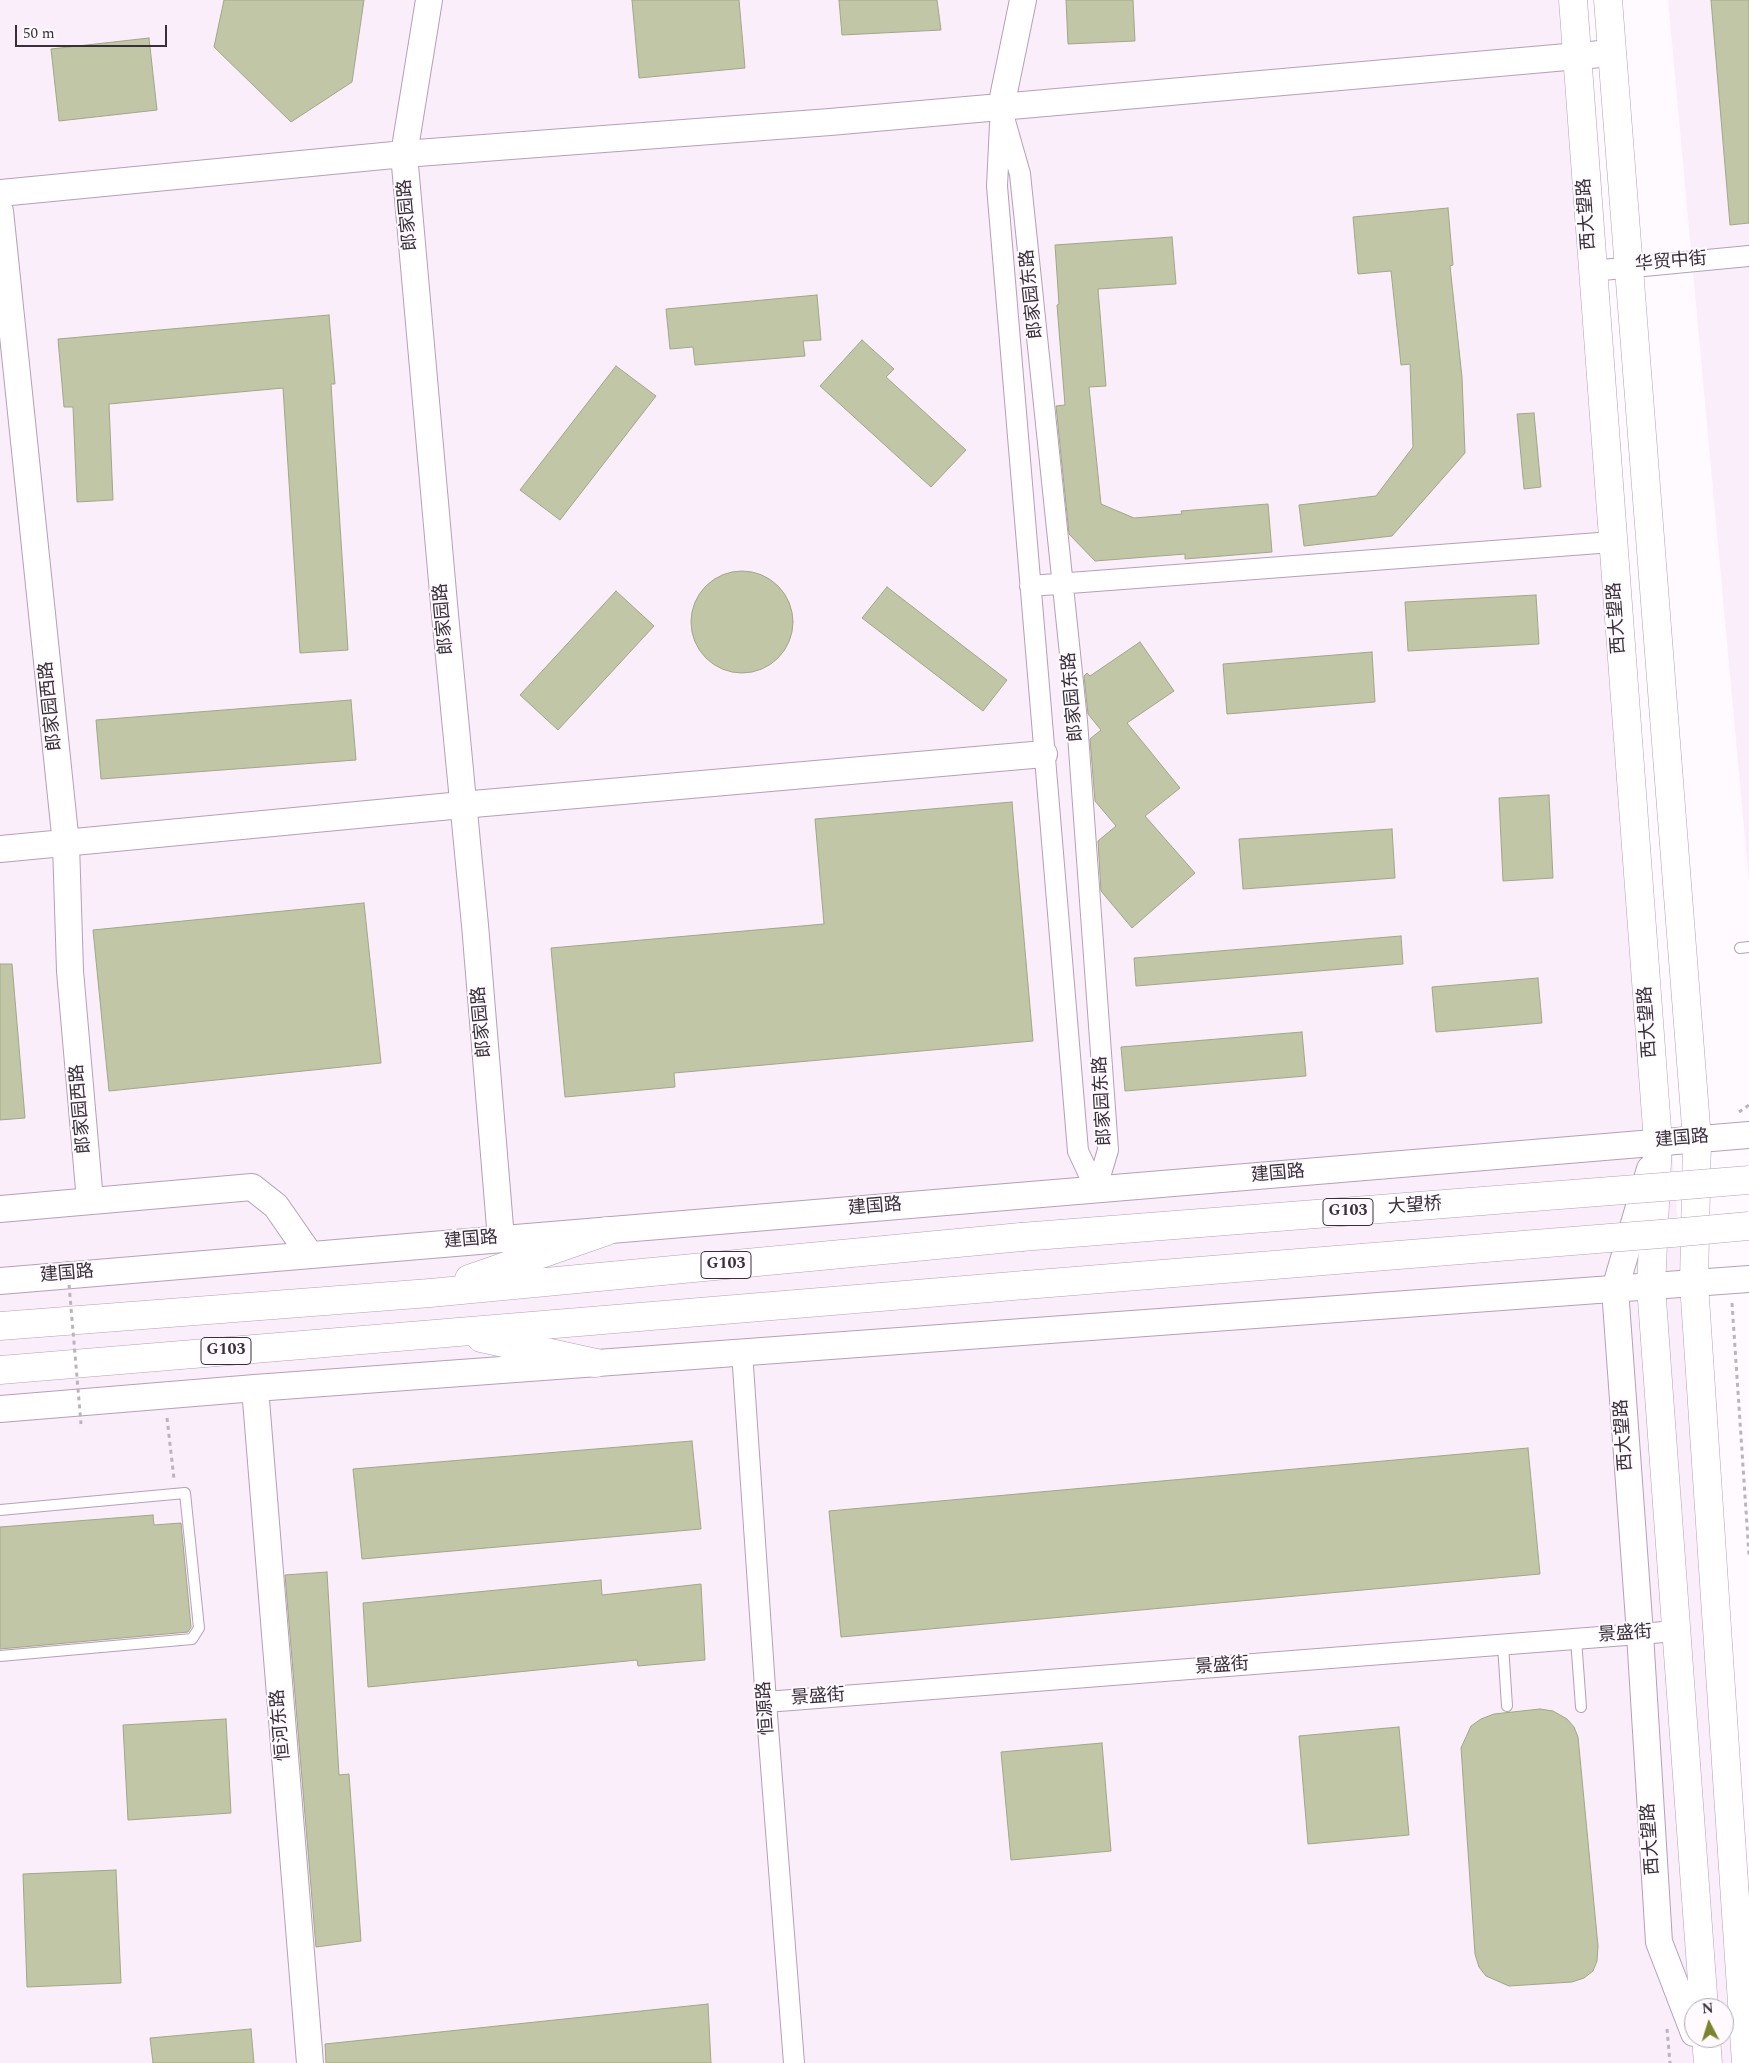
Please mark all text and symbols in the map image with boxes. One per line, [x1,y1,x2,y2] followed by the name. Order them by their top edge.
[18,15,170,47] scale bar
[23,22,55,45] text: 50 m
[1575,177,1601,251] street label: 西大望路
[395,178,423,252] street label: 郎家园路
[1018,248,1048,340] street label: 郎家园东路
[1634,249,1708,277] street label: 华贸中街
[1605,581,1631,655] street label: 西大望路
[431,582,459,656] street label: 郎家园路
[1059,651,1089,743] street label: 郎家园东路
[37,660,67,752] street label: 郎家园西路
[469,985,497,1059] street label: 郎家园路
[1636,985,1662,1059] street label: 西大望路
[1091,1055,1117,1147] street label: 郎家园东路
[67,1063,97,1155] street label: 郎家园西路
[1654,1127,1710,1153] street label: 建国路
[1250,1162,1306,1188] street label: 建国路
[1387,1194,1443,1220] street label: 大望桥
[847,1195,903,1221] street label: 建国路
[1323,1198,1373,1226] road number: G103
[443,1228,499,1254] street label: 建国路
[701,1252,751,1278] road number: G103
[39,1262,95,1288] street label: 建国路
[201,1338,251,1364] road number: G103
[1612,1398,1638,1472] street label: 西大望路
[1597,1622,1653,1648] street label: 景盛街
[1194,1654,1250,1680] street label: 景盛街
[754,1680,780,1736] street label: 恒源路
[790,1685,846,1711] street label: 景盛街
[268,1688,296,1762] street label: 恒河东路
[1639,1802,1665,1876] street label: 西大望路
[1684,1998,1734,2048] north arrow
[1701,1998,1714,2020] text: N

